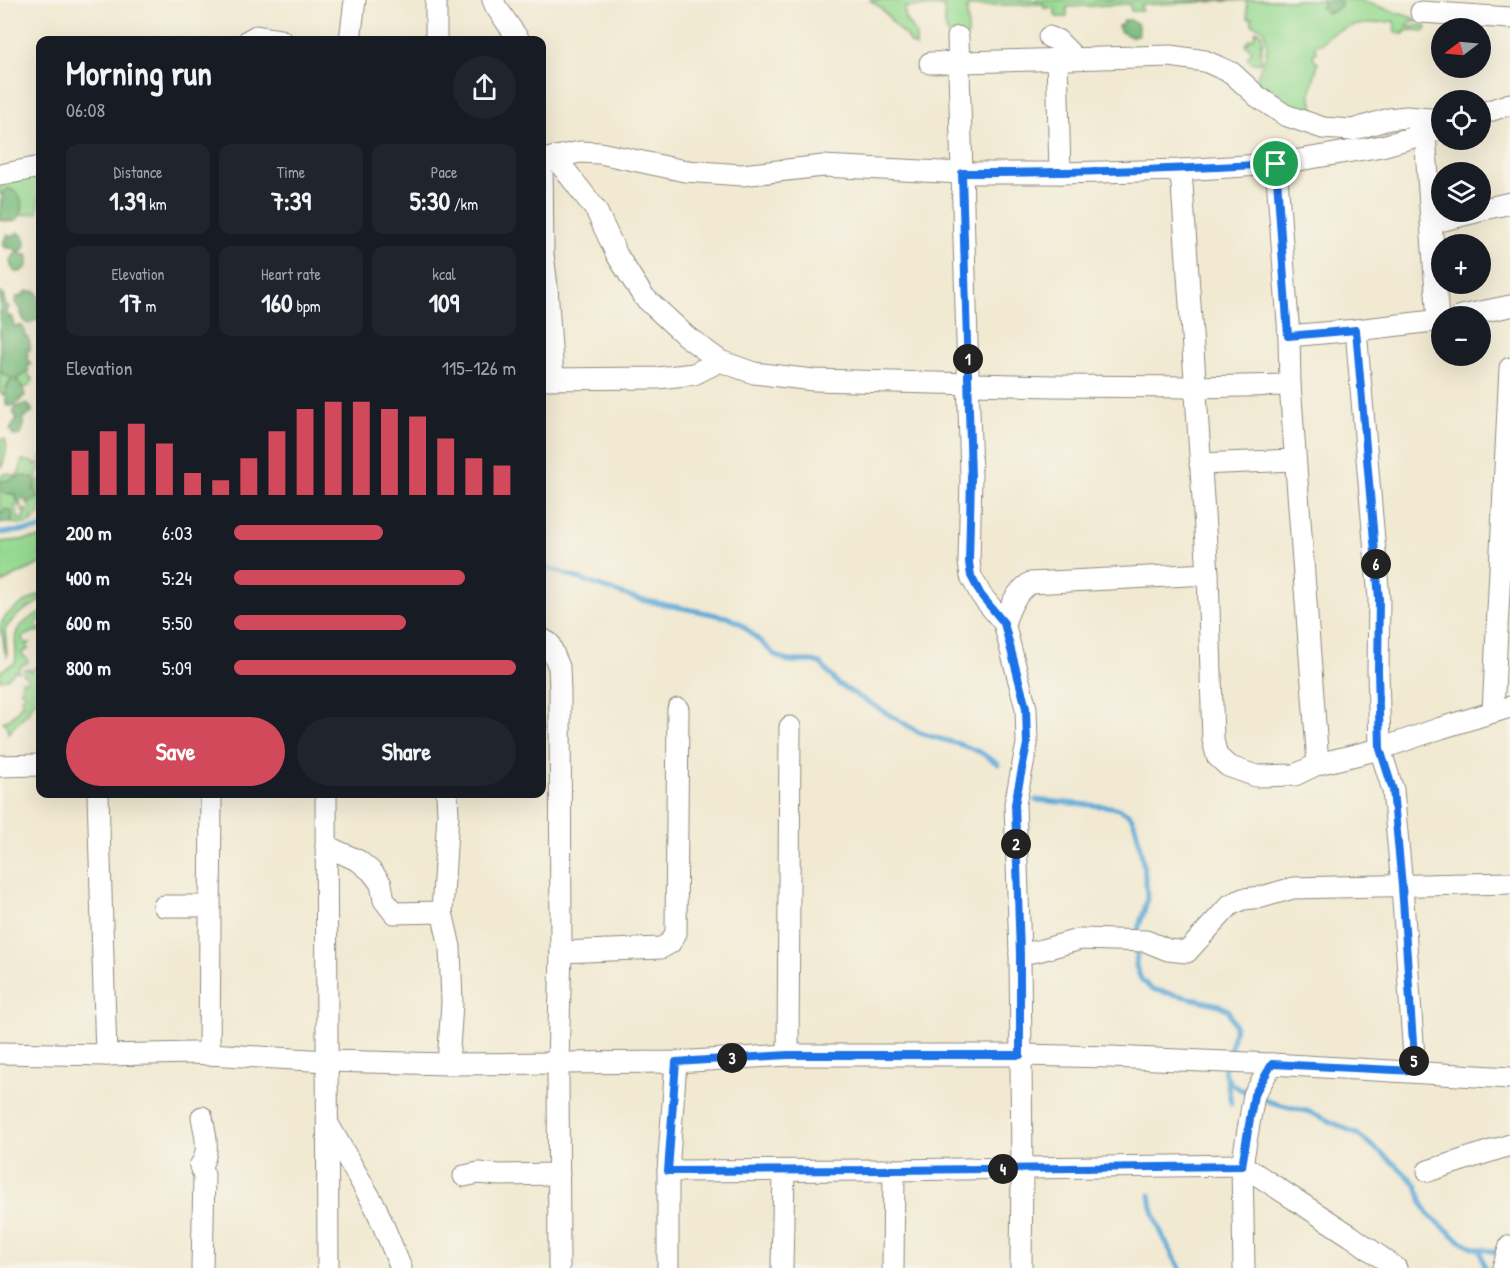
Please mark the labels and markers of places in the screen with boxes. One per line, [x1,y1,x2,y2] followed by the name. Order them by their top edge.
[1250,138,1301,189] pin
[953,344,983,374] pin: 1
[1361,549,1391,579] pin: 6
[1001,829,1031,859] pin: 2
[717,1043,747,1073] pin: 3
[1399,1046,1429,1076] pin: 5
[988,1154,1018,1184] pin: 4

